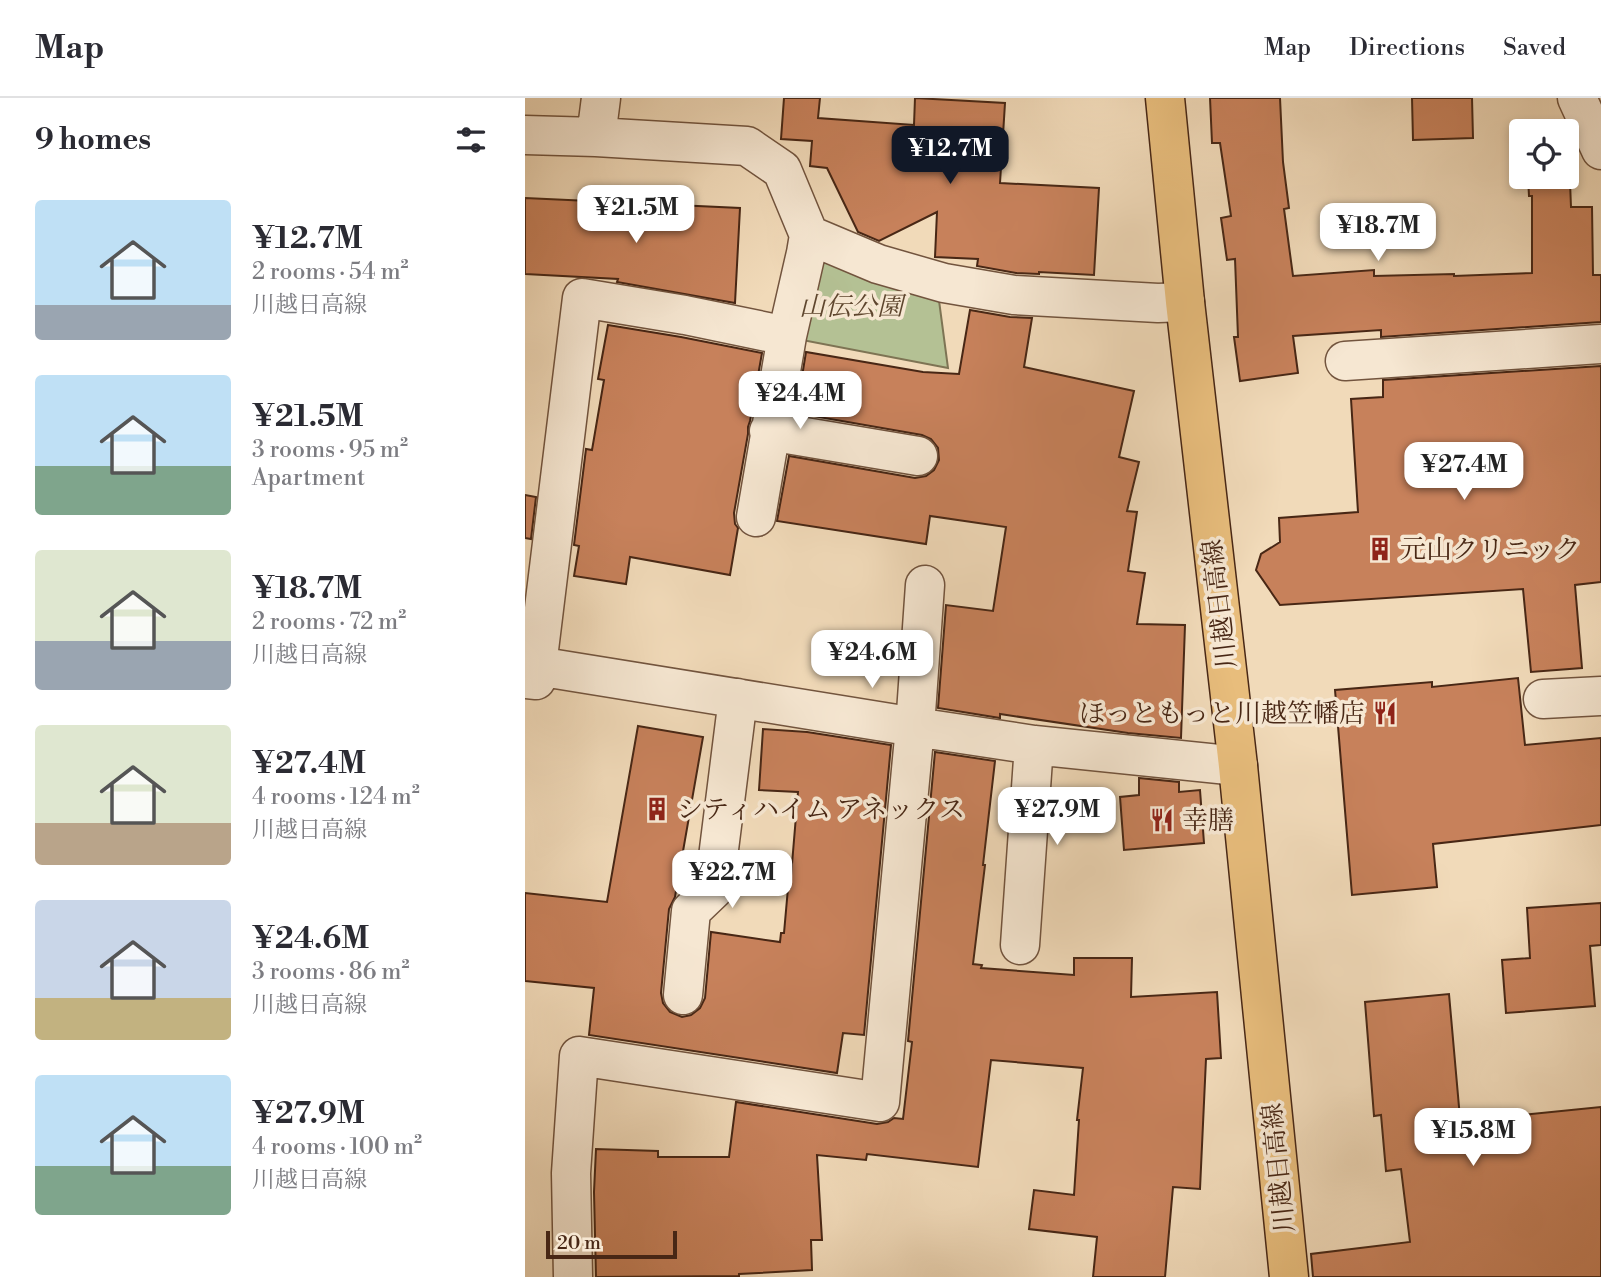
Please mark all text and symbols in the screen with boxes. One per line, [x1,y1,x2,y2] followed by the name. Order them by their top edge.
[35,28,104,69] text: Map
[1264,33,1311,63] text: Map
[1349,33,1465,63] text: Directions
[1503,33,1566,63] text: Saved
[1509,119,1579,189] map controls
[1509,119,1579,189] button: locate
[35,121,151,159] text: 9 homes
[452,121,490,159] icon: filters
[893,126,1007,186] pin: ¥12.7M
[908,135,992,163] text: ¥12.7M
[579,186,693,245] pin: ¥21.5M
[593,194,679,222] text: ¥21.5M
[1321,204,1435,263] pin: ¥18.7M
[1336,212,1420,240] text: ¥18.7M
[252,220,362,258] text: ¥12.7M
[91,228,175,312] icon: home
[252,258,409,286] text: 2 rooms · 54 m²
[252,291,367,319] text: 川越日高線
[799,291,907,323] park label: 山伝公園
[743,372,857,431] pin: ¥24.4M
[755,380,845,408] text: ¥24.4M
[252,398,363,436] text: ¥21.5M
[91,403,175,487] icon: home
[252,436,408,464] text: 3 rooms · 95 m²
[1407,442,1521,502] pin: ¥27.4M
[1420,451,1508,479] text: ¥27.4M
[252,464,365,492] text: Apartment
[1400,534,1580,566] place label: 元山クリニック
[1366,535,1394,563] building icon: 元山クリニック
[1196,537,1244,670] street label: 川越日高線
[252,570,362,608] text: ¥18.7M
[91,578,175,662] icon: home
[252,608,406,636] text: 2 rooms · 72 m²
[815,630,929,690] pin: ¥24.6M
[827,639,917,667] text: ¥24.6M
[252,641,367,669] text: 川越日高線
[1079,698,1365,730] place label: ほっともっと川越笠幡店
[1371,699,1399,727] restaurant icon: ほっともっと川越笠幡店
[252,745,366,783] text: ¥27.4M
[91,753,175,837] icon: home
[252,783,420,811] text: 4 rooms · 124 m²
[1000,788,1114,847] pin: ¥27.9M
[677,794,965,826] place label: シティハイム アネックス
[643,795,671,823] building icon: シティハイム アネックス
[1014,796,1100,824] text: ¥27.9M
[1182,805,1234,837] place label: 幸膳
[1148,806,1176,834] restaurant icon: 幸膳
[252,816,367,844] text: 川越日高線
[675,850,789,910] pin: ¥22.7M
[688,859,776,887] text: ¥22.7M
[252,920,369,958] text: ¥24.6M
[91,928,175,1012] icon: home
[252,958,409,986] text: 3 rooms · 86 m²
[252,991,367,1019] text: 川越日高線
[252,1095,365,1133] text: ¥27.9M
[1256,1102,1302,1234] street label: 川越日高線
[91,1103,175,1187] icon: home
[1416,1108,1530,1168] pin: ¥15.8M
[1430,1117,1516,1145] text: ¥15.8M
[252,1133,422,1161] text: 4 rooms · 100 m²
[252,1166,367,1194] text: 川越日高線
[546,1228,677,1260] scale bar
[557,1231,601,1255] text: 20 m

